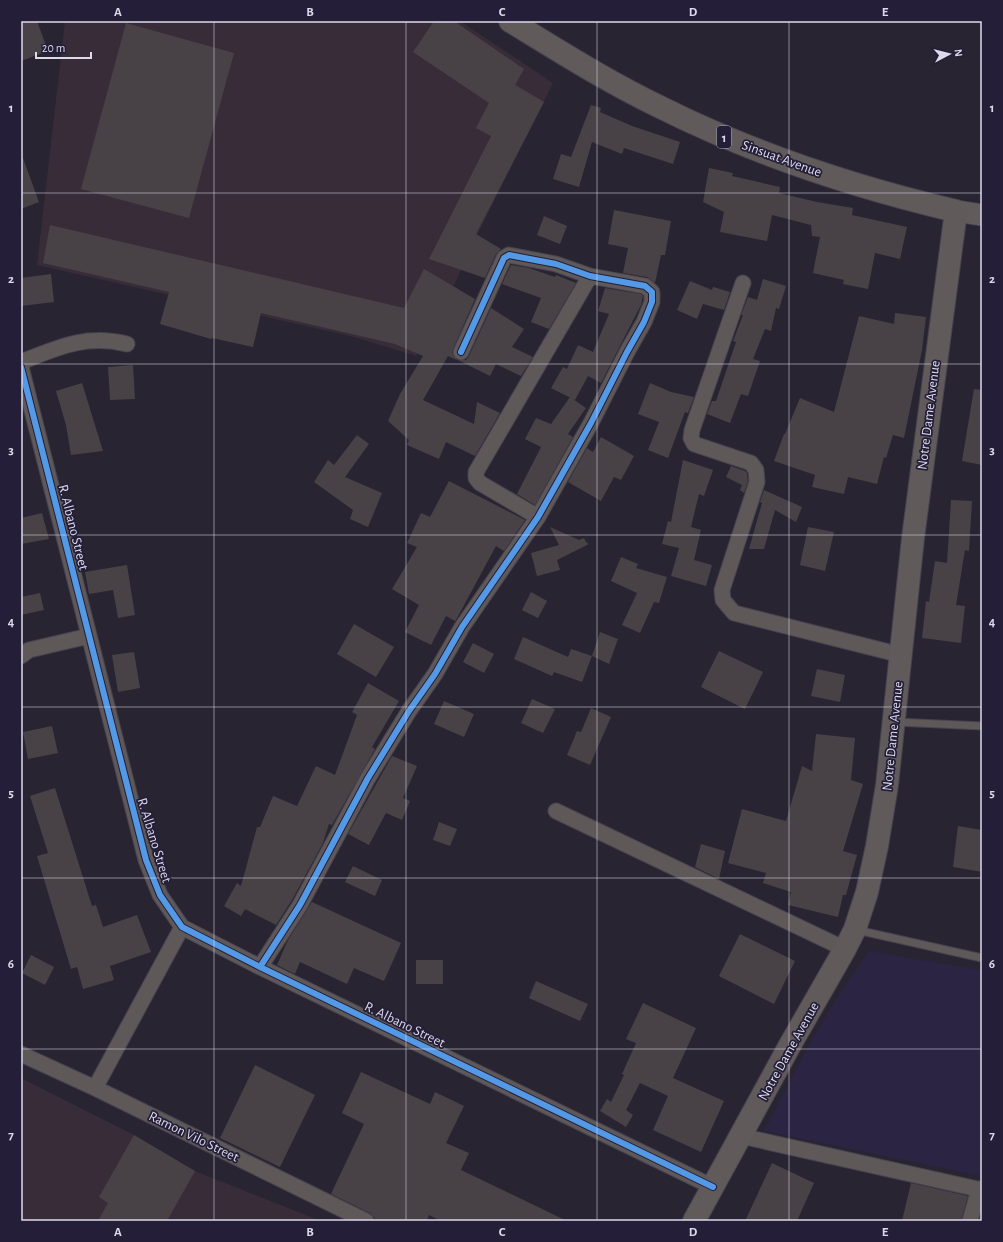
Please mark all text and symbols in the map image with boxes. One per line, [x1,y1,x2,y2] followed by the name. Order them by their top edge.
[114,6,122,19] text: A
[306,6,314,19] text: B
[499,6,506,19] text: C
[689,6,698,19] text: D
[882,6,889,19] text: E
[36,34,91,60] scale bar
[929,34,969,74] north arrow
[42,42,65,54] text: 20 m
[953,48,964,57] text: N
[9,102,13,115] text: 1
[990,102,994,115] text: 1
[717,126,731,148] road number: 1
[740,138,823,180] street label: Sinsuat Avenue
[8,273,14,286] text: 2
[989,273,995,286] text: 2
[915,360,943,471] street label: Notre Dame Avenue
[8,444,14,457] text: 3
[989,444,995,457] text: 3
[56,483,91,572] street label: R. Albano Street
[8,616,15,629] text: 4
[989,616,996,629] text: 4
[880,681,906,792] street label: Notre Dame Avenue
[8,787,14,800] text: 5
[989,787,995,800] text: 5
[135,796,174,885] street label: R. Albano Street
[8,958,14,971] text: 6
[989,958,995,971] text: 6
[362,999,448,1051] street label: R. Albano Street
[756,1000,822,1103] street label: Notre Dame Avenue
[146,1109,241,1165] street label: Ramon Vilo Street
[8,1129,14,1142] text: 7
[989,1129,995,1142] text: 7
[114,1226,122,1239] text: A
[306,1226,314,1239] text: B
[499,1226,506,1239] text: C
[689,1226,698,1239] text: D
[882,1226,889,1239] text: E

